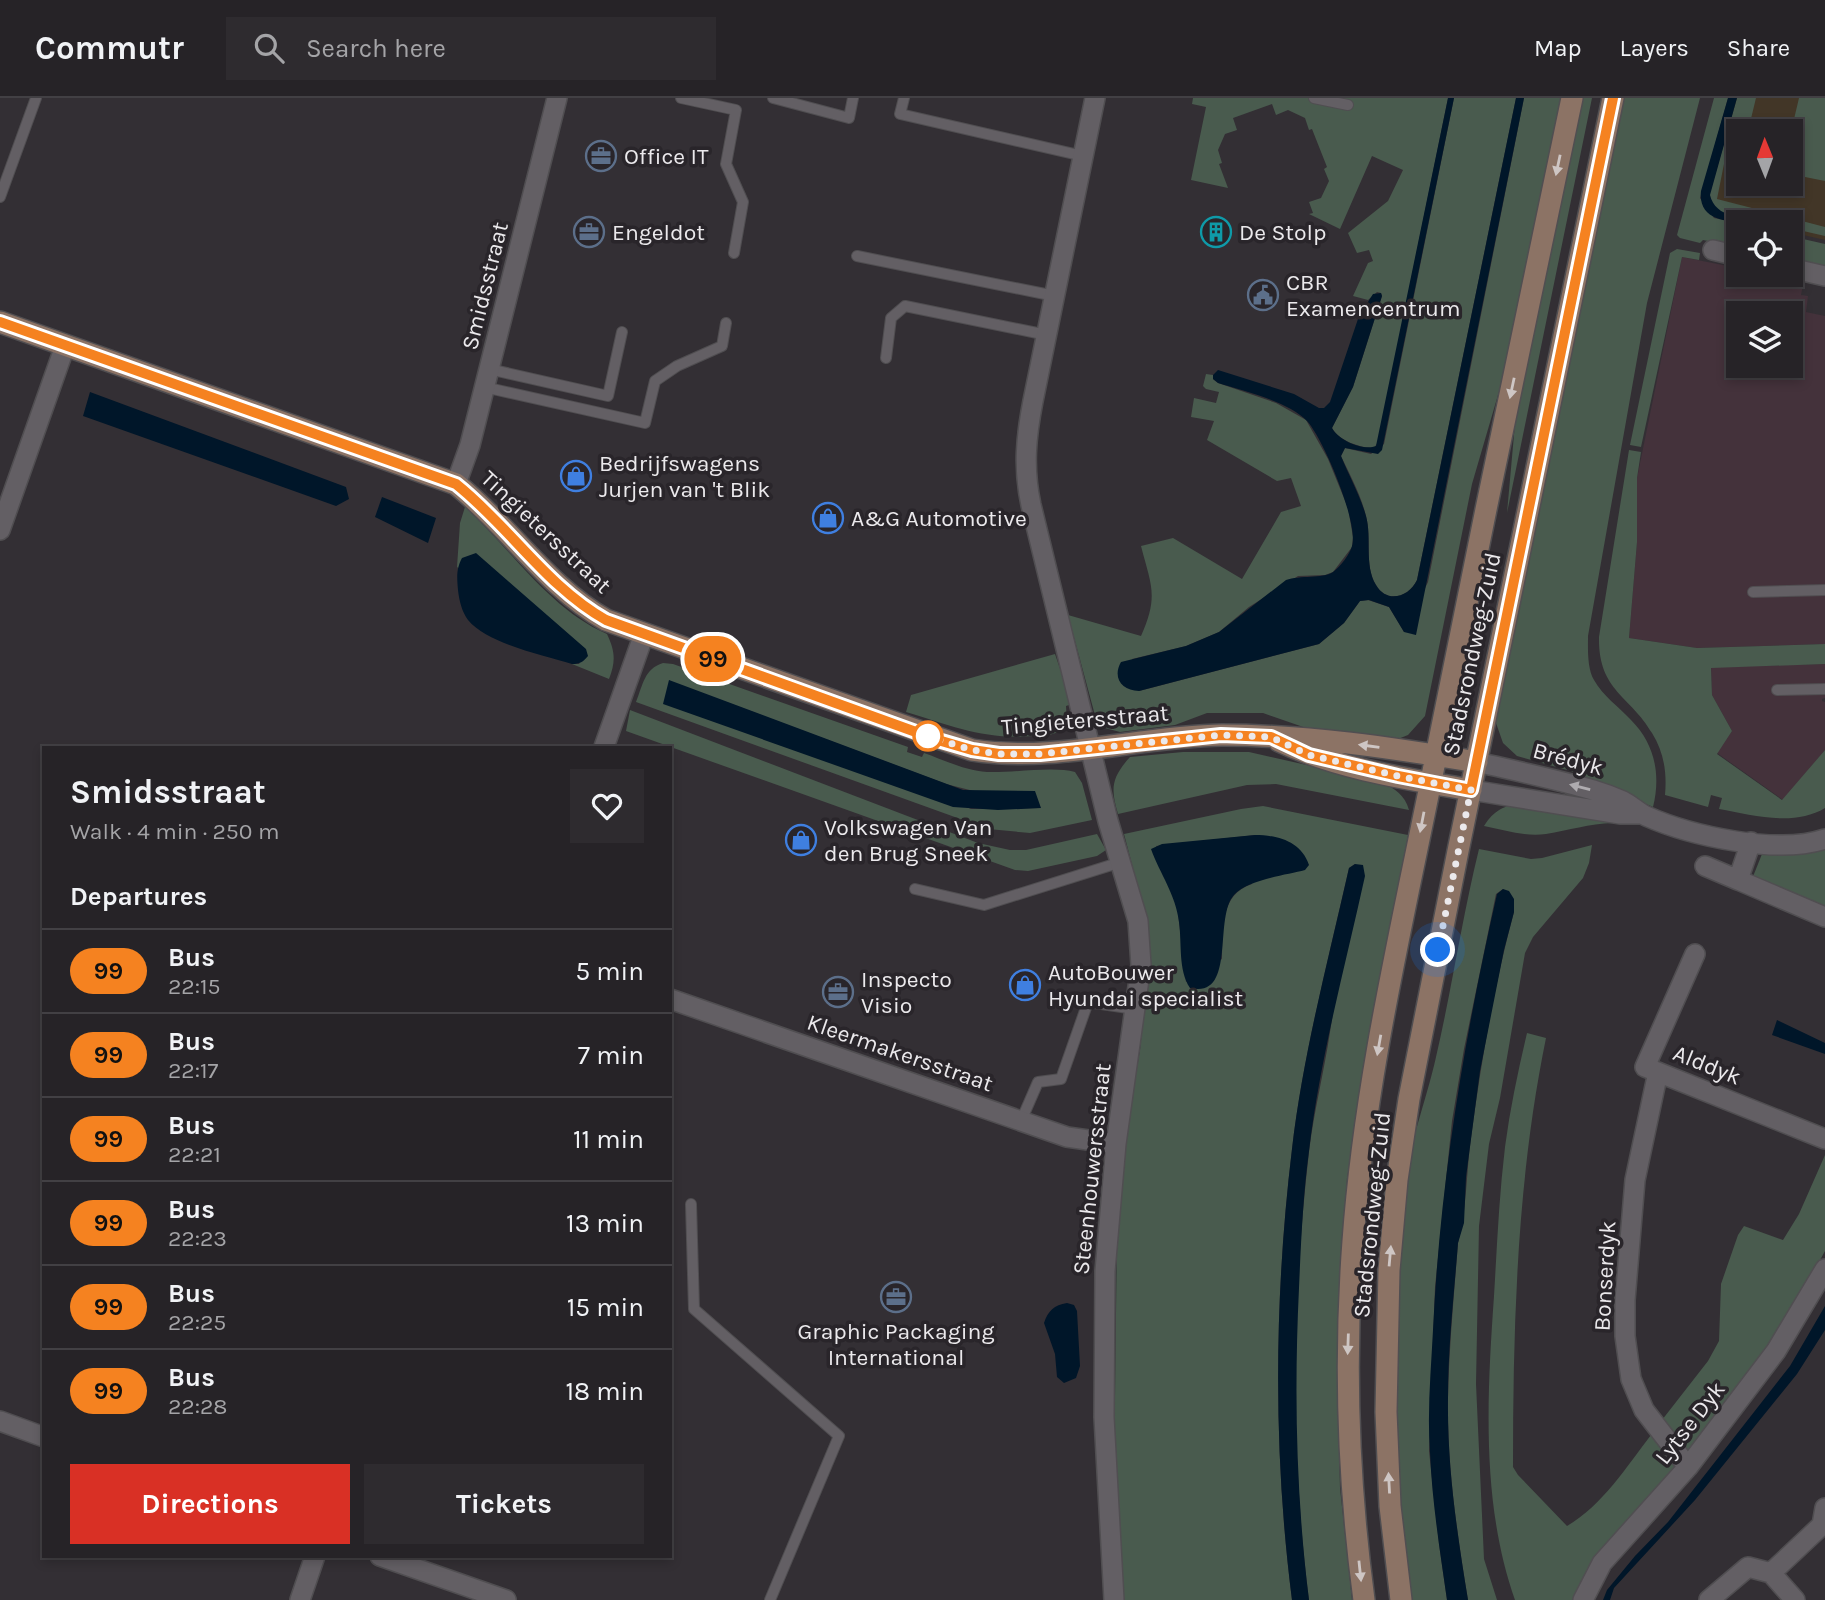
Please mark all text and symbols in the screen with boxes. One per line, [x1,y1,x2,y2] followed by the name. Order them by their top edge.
[226,17,716,80] search box
[35,29,184,67] text: Commutr
[250,29,288,67] icon: search
[306,33,446,64] text: Search here
[1534,34,1582,62] text: Map
[1620,34,1689,62] text: Layers
[1727,34,1790,62] text: Share
[1726,119,1802,196] north arrow
[1726,119,1803,378] map controls
[584,139,618,173] office icon: Office IT
[624,143,709,170] place label: Office IT
[1553,154,1564,176] one-way arrow
[1726,210,1803,287] button: locate
[572,215,606,249] office icon: Engeldot
[1199,215,1233,249] building icon: De Stolp
[456,219,514,353] street label: Smidsstraat
[612,219,705,246] place label: Engeldot
[1239,219,1326,246] place label: De Stolp
[1286,269,1461,322] place label: CBR Examencentrum
[1246,278,1280,312] public building icon: CBR Examencentrum
[1726,301,1803,378] button: layers
[1507,377,1518,399] one-way arrow
[599,450,770,503] place label: Bedrijfswagens Jurjen van 't Blik
[559,459,593,493] shop icon: Bedrijfswagens Jurjen van 't Blik
[475,465,617,599] street label: Tingietersstraat
[811,501,845,535] shop icon: A&G Automotive
[851,505,1027,532] place label: A&G Automotive
[1437,550,1507,758] street label: Stadsrondweg-Zuid
[682,636,744,682] line badge: 99
[698,645,728,673] text: 99
[1000,699,1170,741] street label: Tingietersstraat
[913,721,943,751] unlabelled marker
[1530,737,1606,781] street label: Brédyk
[1358,740,1380,751] one-way arrow
[570,769,644,843] button: heart
[70,773,266,811] text: Smidsstraat
[1569,781,1591,792] one-way arrow
[1417,811,1428,833] one-way arrow
[824,814,992,867] place label: Volkswagen Van den Brug Sneek
[70,818,279,845] text: Walk · 4 min · 250 m
[784,823,818,857] shop icon: Volkswagen Van den Brug Sneek
[70,881,207,912] text: Departures
[1420,932,1455,967] your location
[168,942,215,973] text: Bus
[575,956,644,987] text: 5 min
[94,957,123,985] text: 99
[1048,959,1244,1012] place label: AutoBouwer Hyundai specialist
[861,966,952,1019] place label: Inspecto Visio
[1008,968,1042,1002] shop icon: AutoBouwer Hyundai specialist
[168,973,221,1000] text: 22:15
[821,975,855,1009] office icon: Inspecto Visio
[804,1009,997,1098] street label: Kleermakersstraat
[168,1026,215,1057] text: Bus
[1373,1034,1384,1056] one-way arrow
[1669,1039,1745,1091] street label: Alddyk
[578,1040,644,1071] text: 7 min
[94,1041,123,1069] text: 99
[168,1057,218,1084] text: 22:17
[1067,1062,1117,1276] street label: Steenhouwersstraat
[168,1110,215,1141] text: Bus
[1348,1111,1396,1319] street label: Stadsrondweg-Zuid
[573,1124,644,1155] text: 11 min
[94,1125,123,1153] text: 99
[168,1141,221,1168] text: 22:21
[168,1194,215,1225] text: Bus
[566,1208,644,1239] text: 13 min
[94,1209,123,1237] text: 99
[1589,1220,1621,1332] street label: Bonserdyk
[168,1225,227,1252] text: 22:23
[1385,1245,1396,1267] one-way arrow
[168,1278,215,1309] text: Bus
[879,1280,913,1314] office icon: Graphic Packaging International
[567,1292,644,1323] text: 15 min
[94,1293,123,1321] text: 99
[168,1309,226,1336] text: 22:25
[798,1318,994,1371] place label: Graphic Packaging International
[1343,1334,1354,1356] one-way arrow
[168,1362,215,1393] text: Bus
[565,1376,644,1407] text: 18 min
[1649,1376,1731,1470] street label: Lytse Dyk
[94,1377,123,1405] text: 99
[168,1393,227,1420] text: 22:28
[70,1464,350,1544] button: Directions
[364,1464,644,1544] button: Tickets
[1383,1472,1394,1494] one-way arrow
[1355,1561,1366,1583] one-way arrow

